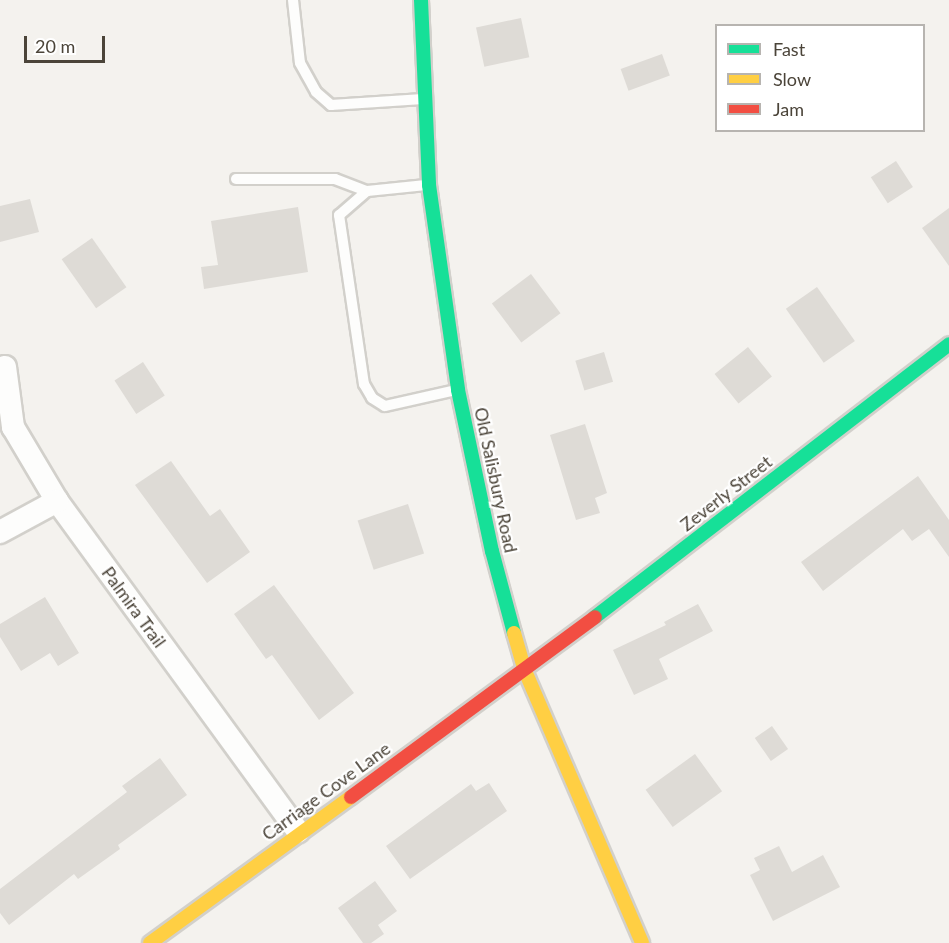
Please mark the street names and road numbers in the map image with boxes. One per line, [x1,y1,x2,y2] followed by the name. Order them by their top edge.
[470,405,522,555] street label: Old Salisbury Road
[676,451,776,535] street label: Zeverly Street
[97,562,171,652] street label: Palmira Trail
[258,737,394,845] street label: Carriage Cove Lane

